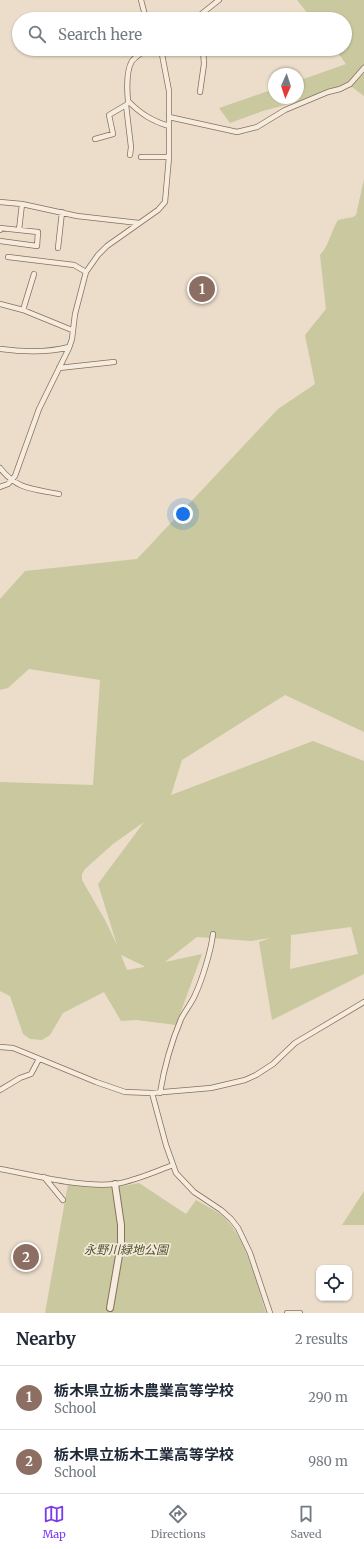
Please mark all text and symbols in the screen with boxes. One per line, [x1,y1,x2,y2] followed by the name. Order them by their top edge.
[12,12,352,56] search box
[26,23,48,45] icon: search
[58,25,142,44] text: Search here
[268,68,304,104] north arrow
[189,274,215,304] pin: 1
[173,504,193,524] your location
[13,1242,39,1272] pin: 2
[84,1242,170,1257] park label: 永野川緑地公園
[316,1265,352,1301] map controls
[316,1265,352,1301] button: locate
[16,1328,76,1350] text: Nearby
[295,1331,348,1348] text: 2 results
[54,1381,234,1400] text: 栃木県立栃木農業高等学校
[26,1389,32,1406] text: 1
[308,1389,348,1406] text: 290 m
[54,1400,96,1417] text: School
[54,1445,234,1464] text: 栃木県立栃木工業高等学校
[25,1453,33,1470] text: 2
[308,1453,348,1470] text: 980 m
[54,1464,96,1481] text: School
[42,1503,66,1541] tab: Map
[151,1503,206,1541] tab: Directions
[290,1503,322,1541] tab: Saved

